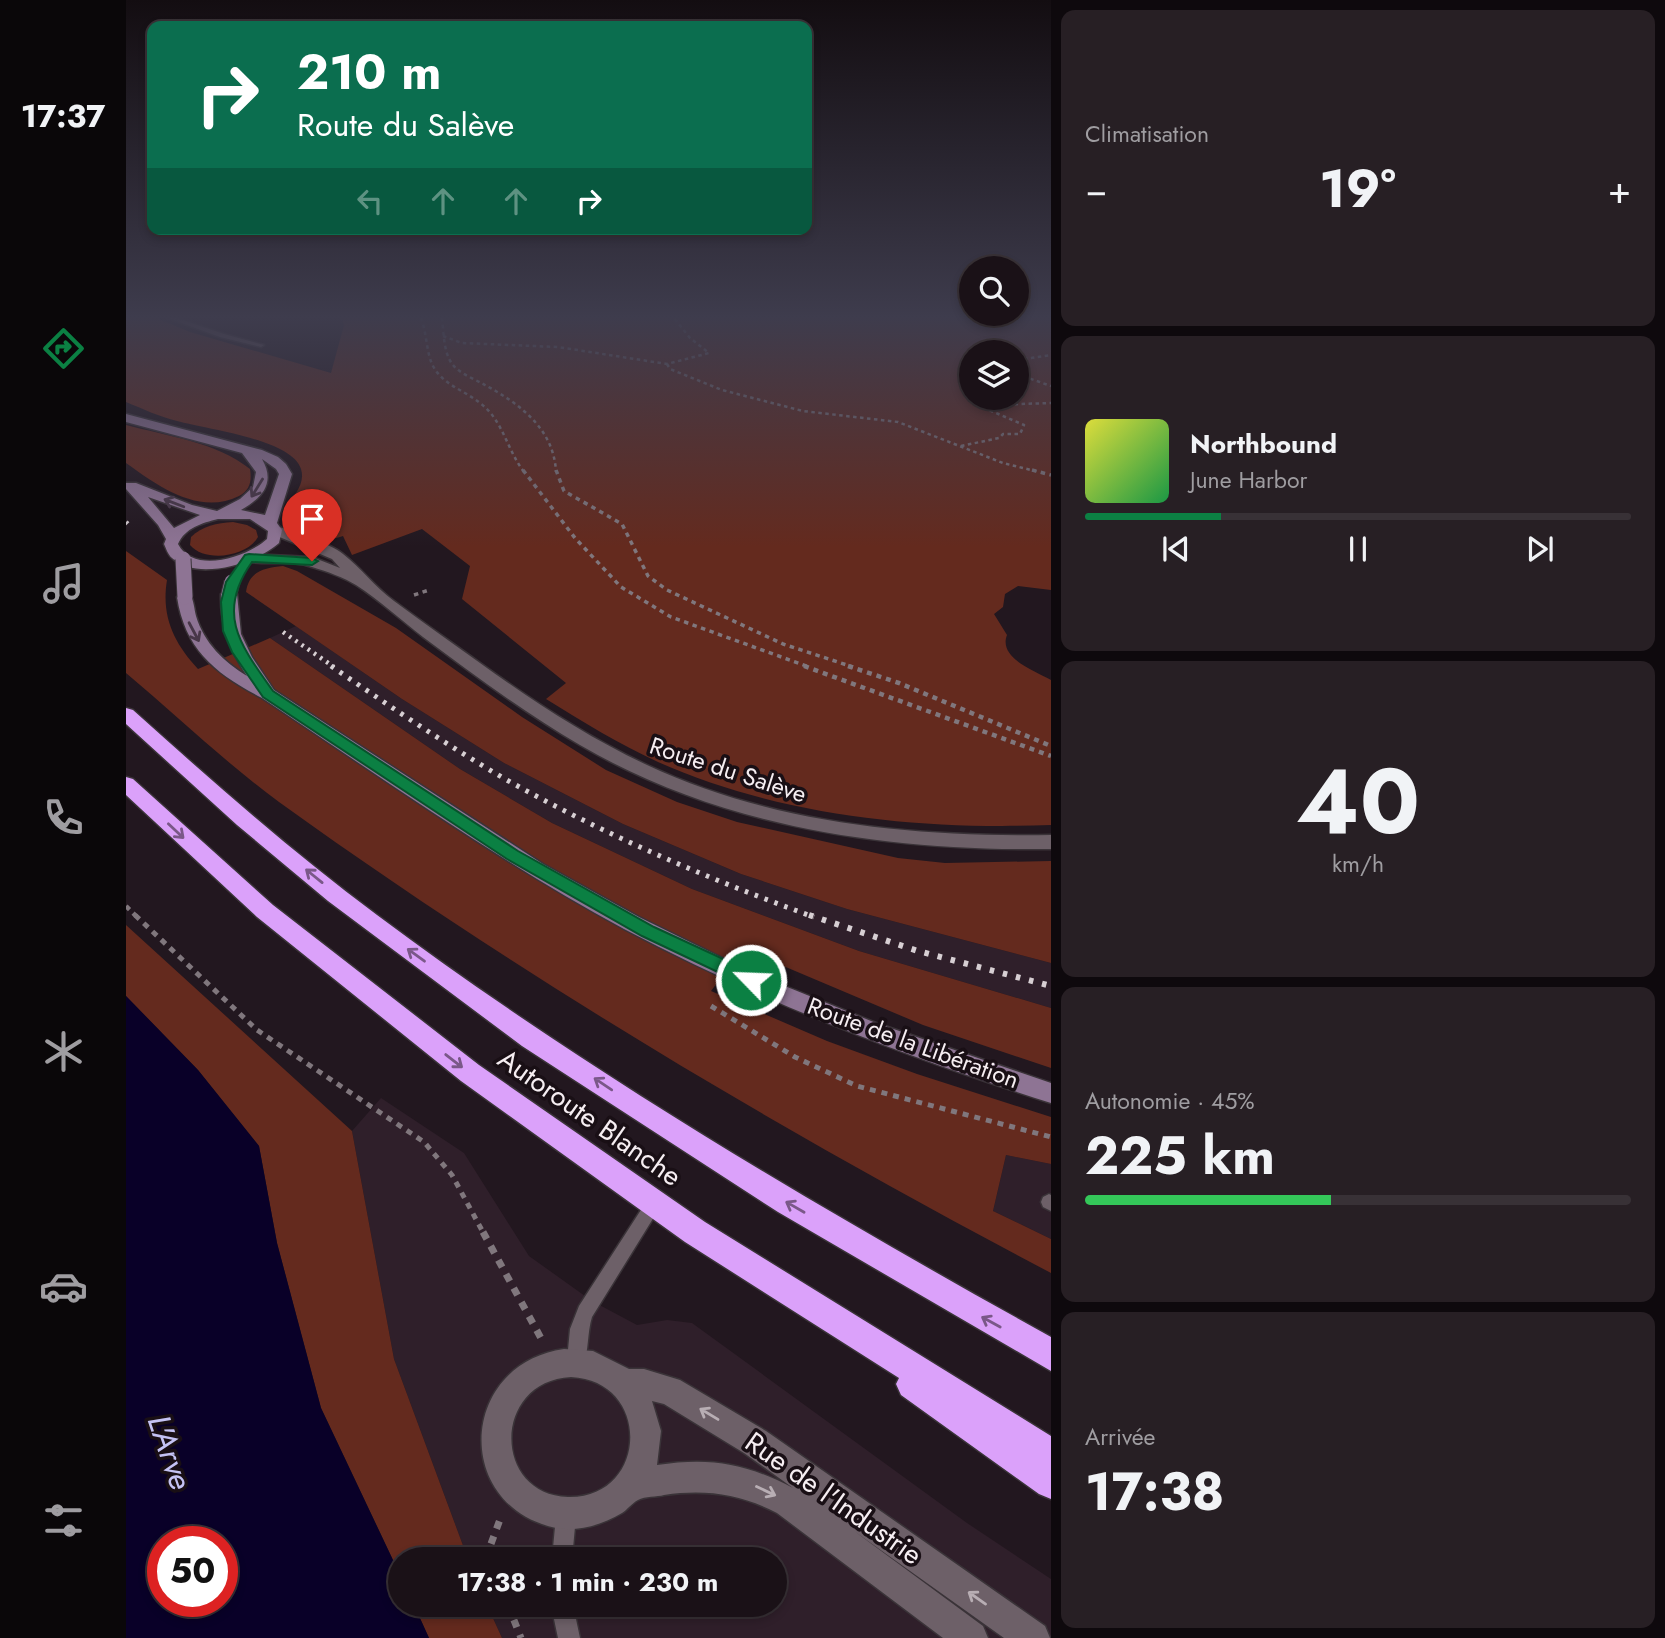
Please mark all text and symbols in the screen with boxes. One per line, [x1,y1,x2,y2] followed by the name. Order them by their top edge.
[297,37,441,107] text: 210 m
[182,49,273,140] icon: right
[21,93,105,139] text: 17:37
[297,102,514,148] text: Route du Salève
[1085,117,1209,151] text: Climatisation
[1319,151,1396,227] text: 19°
[1085,162,1107,217] text: −
[1608,162,1631,217] text: +
[351,182,389,220] icon: left
[424,182,462,220] icon: ahead
[497,182,535,220] icon: ahead
[570,182,608,220] icon: right
[959,256,1029,410] map controls
[959,256,1029,326] button: search
[39,324,88,373] icon: directions
[959,340,1029,410] button: layers
[1190,425,1337,463] text: Northbound
[1190,463,1307,497] text: June Harbor
[250,478,264,498] one-way arrow
[282,489,342,561] pin
[163,496,185,508] one-way arrow
[293,500,331,538] icon: arrive
[1157,530,1195,568] icon: previous
[1339,530,1377,568] icon: pause
[1521,530,1559,568] icon: next
[39,559,88,608] icon: music
[188,622,202,642] one-way arrow
[645,728,811,811] street label: Route du Salève
[1296,736,1420,867] text: 40
[39,793,88,842] icon: phone
[167,823,184,840] one-way arrow
[1332,847,1384,881] text: km/h
[305,869,323,884] one-way arrow
[714,943,788,1017] position arrow
[407,948,426,963] one-way arrow
[803,988,1024,1097] street label: Route de la Libération
[39,1027,88,1076] icon: climate
[489,1039,690,1196] street label: Autoroute Blanche
[445,1053,463,1068] one-way arrow
[594,1077,613,1092] one-way arrow
[1085,1084,1255,1118] text: Autonomie · 45%
[1085,1118,1275,1194] text: 225 km
[785,1200,805,1214] one-way arrow
[39,1262,88,1311] icon: car
[981,1315,1002,1328] one-way arrow
[700,1406,720,1420] one-way arrow
[136,1408,204,1496] water label: L'Arve
[1085,1420,1155,1454] text: Arrivée
[737,1422,931,1575] street label: Rue de l'Industrie
[1085,1454,1224,1530] text: 17:38
[755,1485,776,1498] one-way arrow
[39,1496,88,1545] icon: filters
[147,1526,238,1617] speed limit sign: 50
[457,1563,718,1601] text: 17:38 · 1 min · 230 m
[968,1591,987,1606] one-way arrow

